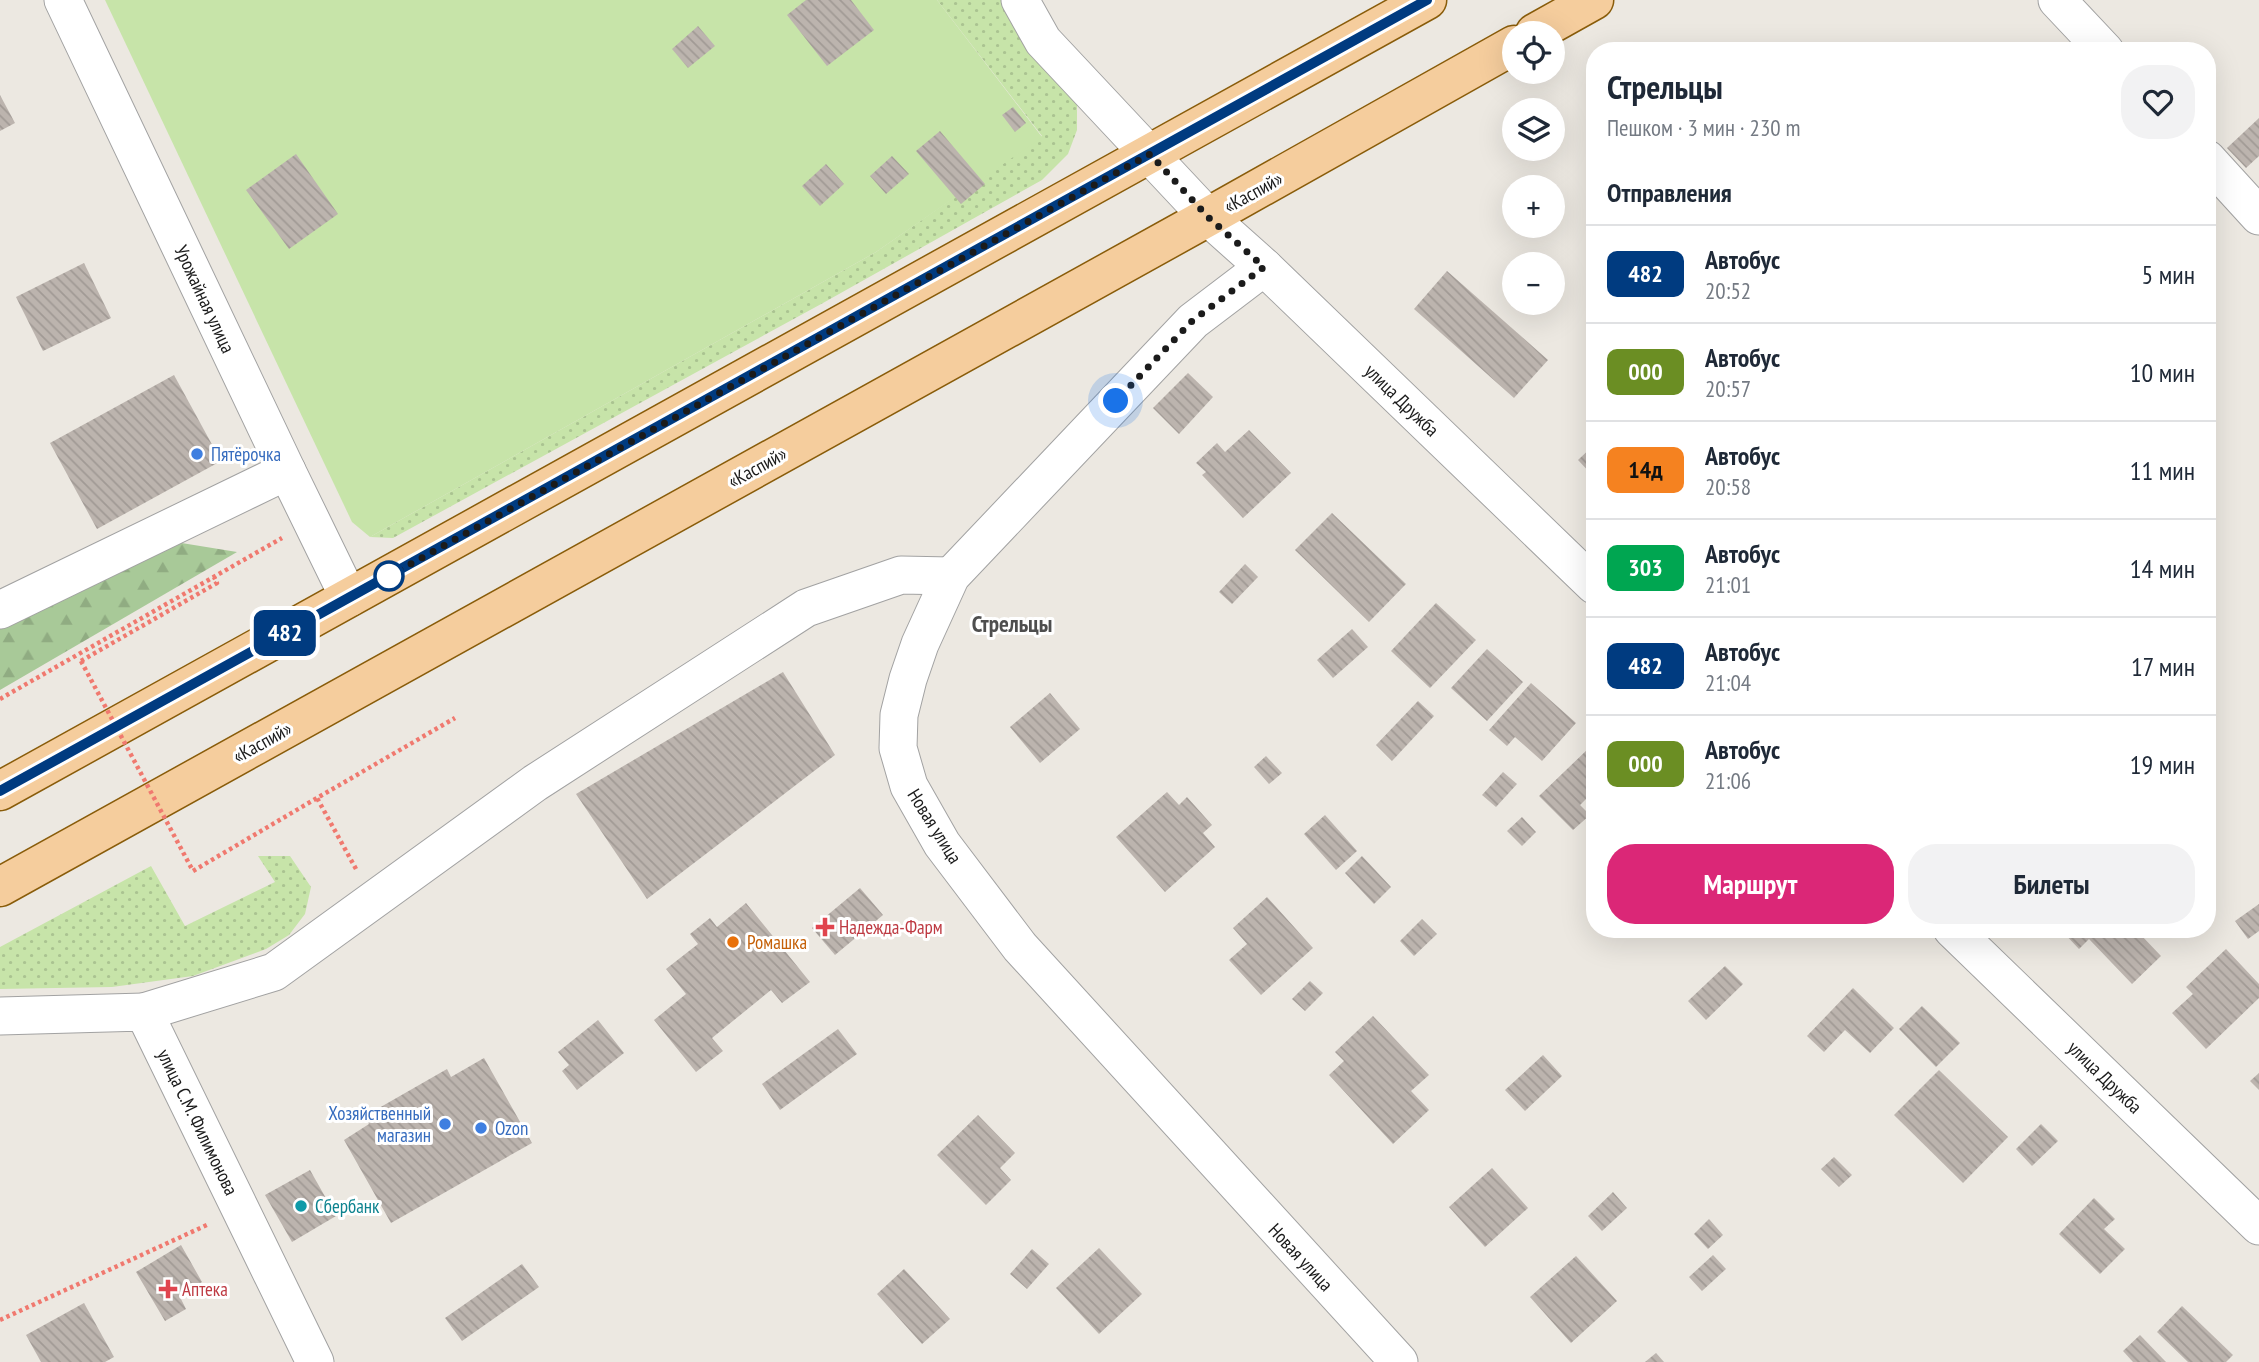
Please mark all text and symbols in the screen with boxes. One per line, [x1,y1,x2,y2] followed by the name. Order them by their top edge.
[1502,21,1565,315] map controls
[1502,21,1565,84] button: locate
[1607,65,1723,108] text: Стрельцы
[2121,65,2195,139] button: heart
[1502,98,1565,161] button: layers
[1607,113,1800,142] text: Пешком · 3 мин · 230 m
[1220,166,1286,218] street label: «Каспий»
[1502,175,1565,238] button: +
[1607,176,1732,209] text: Отправления
[170,241,240,357] street label: Урожайная улица
[1705,243,1780,276] text: Автобус
[1502,252,1565,315] button: −
[1628,258,1663,289] text: 482
[2142,258,2195,291] text: 5 мин
[1705,276,1751,305] text: 20:52
[1705,341,1780,374] text: Автобус
[1628,356,1663,387] text: 000
[2130,356,2195,389] text: 10 мин
[1360,359,1444,441] street label: улица Дружба
[1705,374,1751,403] text: 20:57
[1098,383,1133,418] your location
[1705,439,1780,472] text: Автобус
[724,441,790,493] street label: «Каспий»
[211,442,281,466] place label: Пятёрочка
[189,446,205,462] marker: Пятёрочка
[1628,454,1663,485] text: 14д
[2130,454,2195,487] text: 11 мин
[1705,472,1751,501] text: 20:58
[1705,537,1780,570] text: Автобус
[1628,552,1663,583] text: 303
[2130,552,2195,585] text: 14 мин
[374,561,404,591] unlabelled marker
[1705,570,1751,599] text: 21:01
[972,609,1052,638] district label: Стрельцы
[245,610,325,656] line badge: 482
[268,617,302,648] text: 482
[1705,635,1780,668] text: Автобус
[1628,650,1663,681] text: 482
[2131,650,2195,683] text: 17 мин
[1705,668,1751,697] text: 21:04
[229,716,295,768] street label: «Каспий»
[1705,733,1780,766] text: Автобус
[1628,748,1663,779] text: 000
[2130,748,2195,781] text: 19 мин
[1705,766,1751,795] text: 21:06
[903,784,967,868] street label: Новая улица
[1607,844,1894,924] button: Маршрут
[1908,844,2195,924] button: Билеты
[839,915,943,939] place label: Надежда-Фарм
[817,919,833,935] marker: Надежда-Фарм
[747,930,807,954] place label: Ромашка
[725,934,741,950] marker: Ромашка
[2063,1036,2147,1118] street label: улица Дружба
[152,1045,244,1199] street label: улица С.М. Филимонова
[328,1101,431,1147] place label: Хозяйственный магазин
[437,1116,453,1132] marker: Хозяйственный магазин
[495,1116,528,1140] place label: Ozon
[473,1120,489,1136] marker: Ozon
[315,1194,380,1218] place label: Сбербанк
[293,1198,309,1214] marker: Сбербанк
[1264,1218,1338,1296] street label: Новая улица
[182,1277,228,1301] place label: Аптека
[160,1281,176,1297] marker: Аптека

